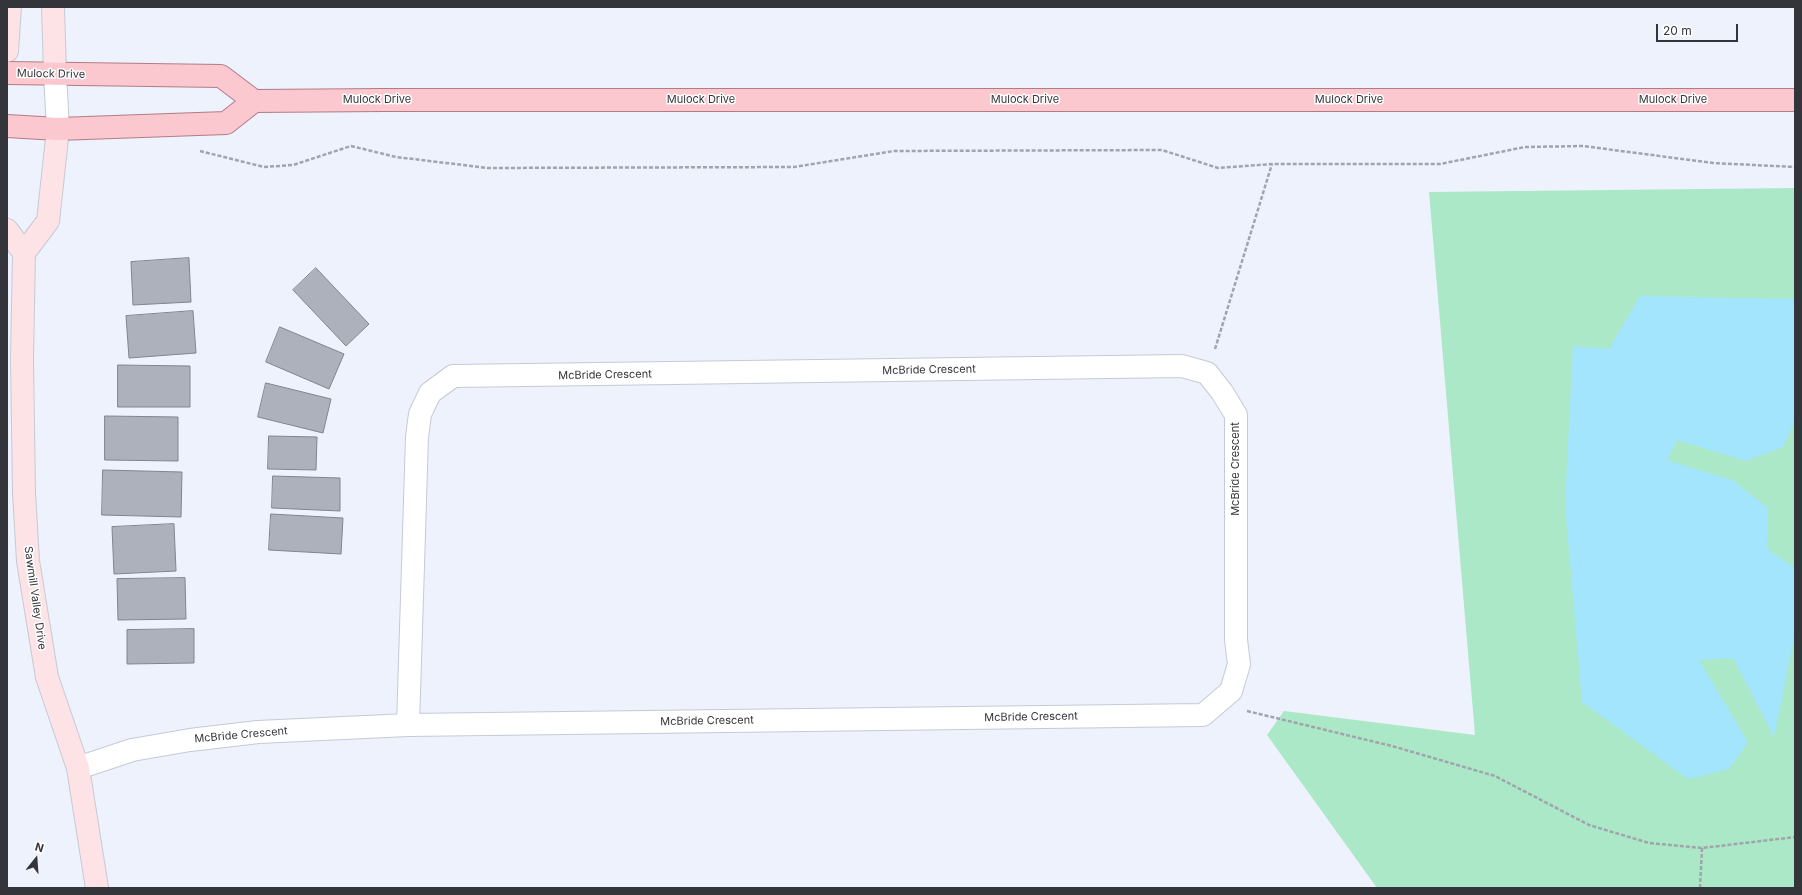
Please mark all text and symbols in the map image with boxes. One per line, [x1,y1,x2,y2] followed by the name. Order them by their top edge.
[1658,16,1740,42] scale bar
[1663,23,1692,38] text: 20 m
[17,67,85,81] street label: Mulock Drive
[343,93,411,107] street label: Mulock Drive
[667,93,735,107] street label: Mulock Drive
[991,93,1059,107] street label: Mulock Drive
[1315,93,1383,107] street label: Mulock Drive
[1639,93,1707,107] street label: Mulock Drive
[882,363,976,377] street label: McBride Crescent
[558,368,652,382] street label: McBride Crescent
[1229,422,1243,516] street label: McBride Crescent
[21,545,49,651] street label: Sawmill Valley Drive
[984,710,1078,724] street label: McBride Crescent
[660,714,754,728] street label: McBride Crescent
[194,724,288,746] street label: McBride Crescent
[16,839,56,879] north arrow
[33,840,46,855] text: N

